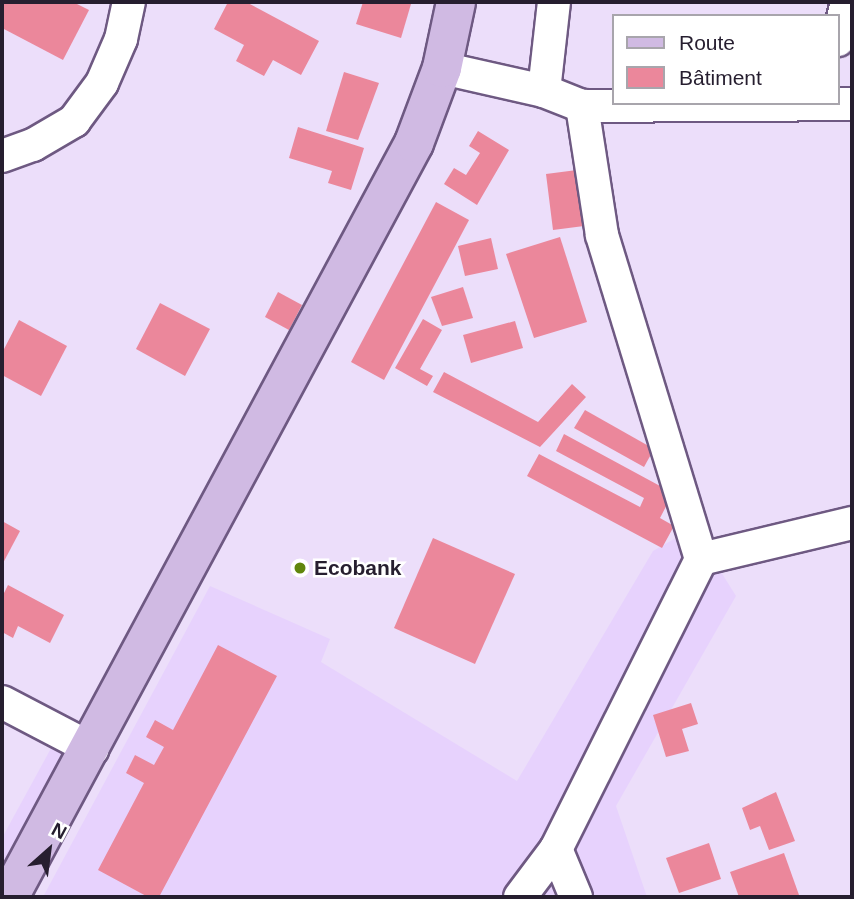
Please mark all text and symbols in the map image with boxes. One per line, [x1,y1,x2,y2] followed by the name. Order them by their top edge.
[612,14,840,105] legend
[679,31,735,54] text: Route
[679,66,762,89] text: Bâtiment
[314,555,402,581] place label: Ecobank
[292,560,308,576] marker: Ecobank
[14,815,84,885] north arrow
[48,819,70,844] text: N

